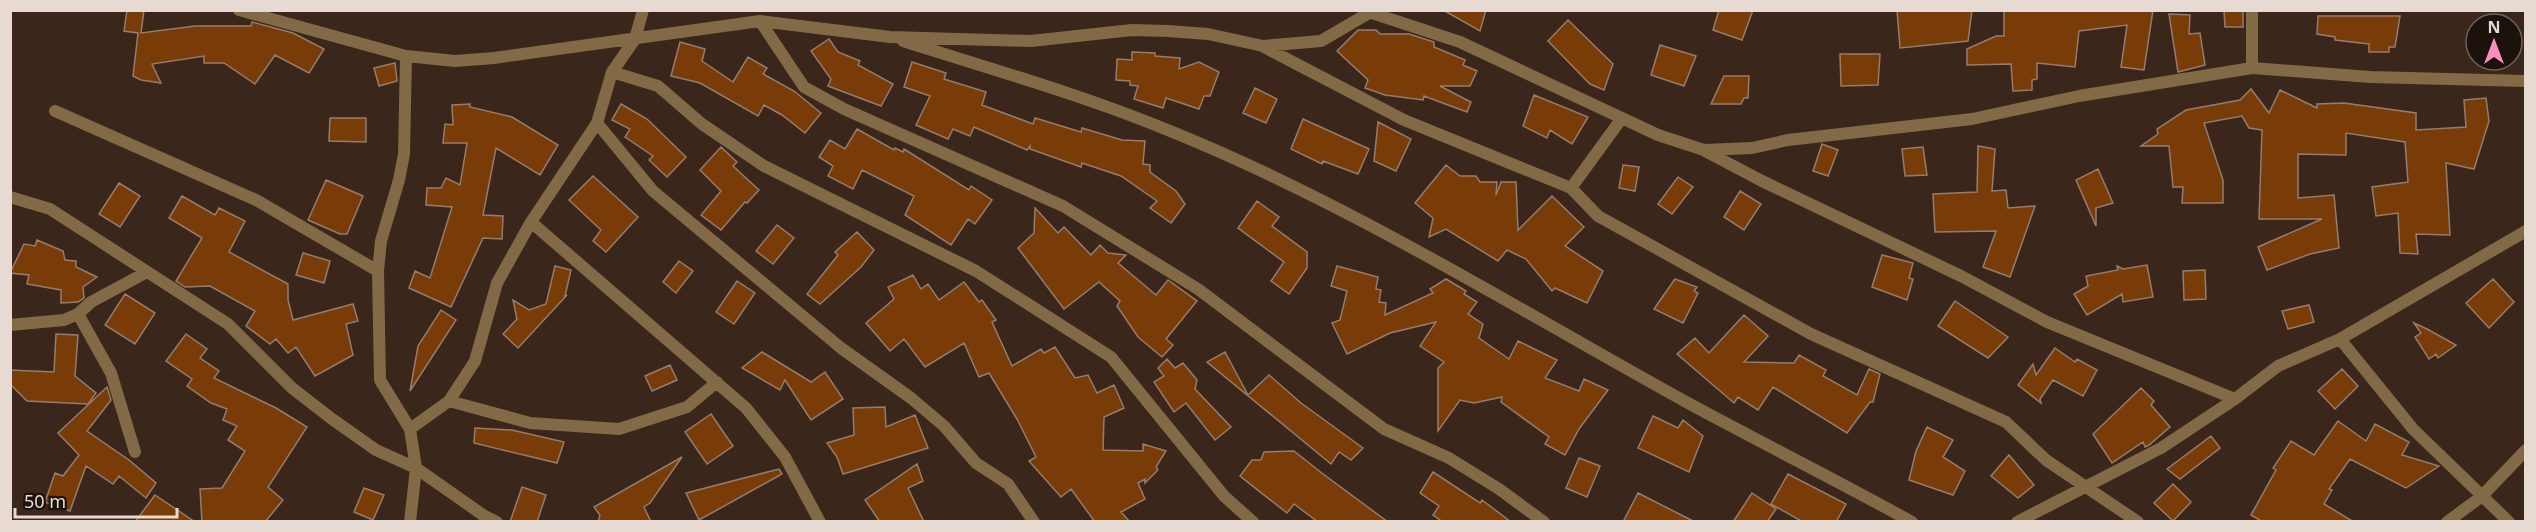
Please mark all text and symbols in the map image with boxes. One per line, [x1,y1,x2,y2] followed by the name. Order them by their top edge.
[2464,12,2524,72] north arrow
[2487,16,2501,38] text: N
[15,481,177,519] scale bar
[24,489,66,513] text: 50 m

